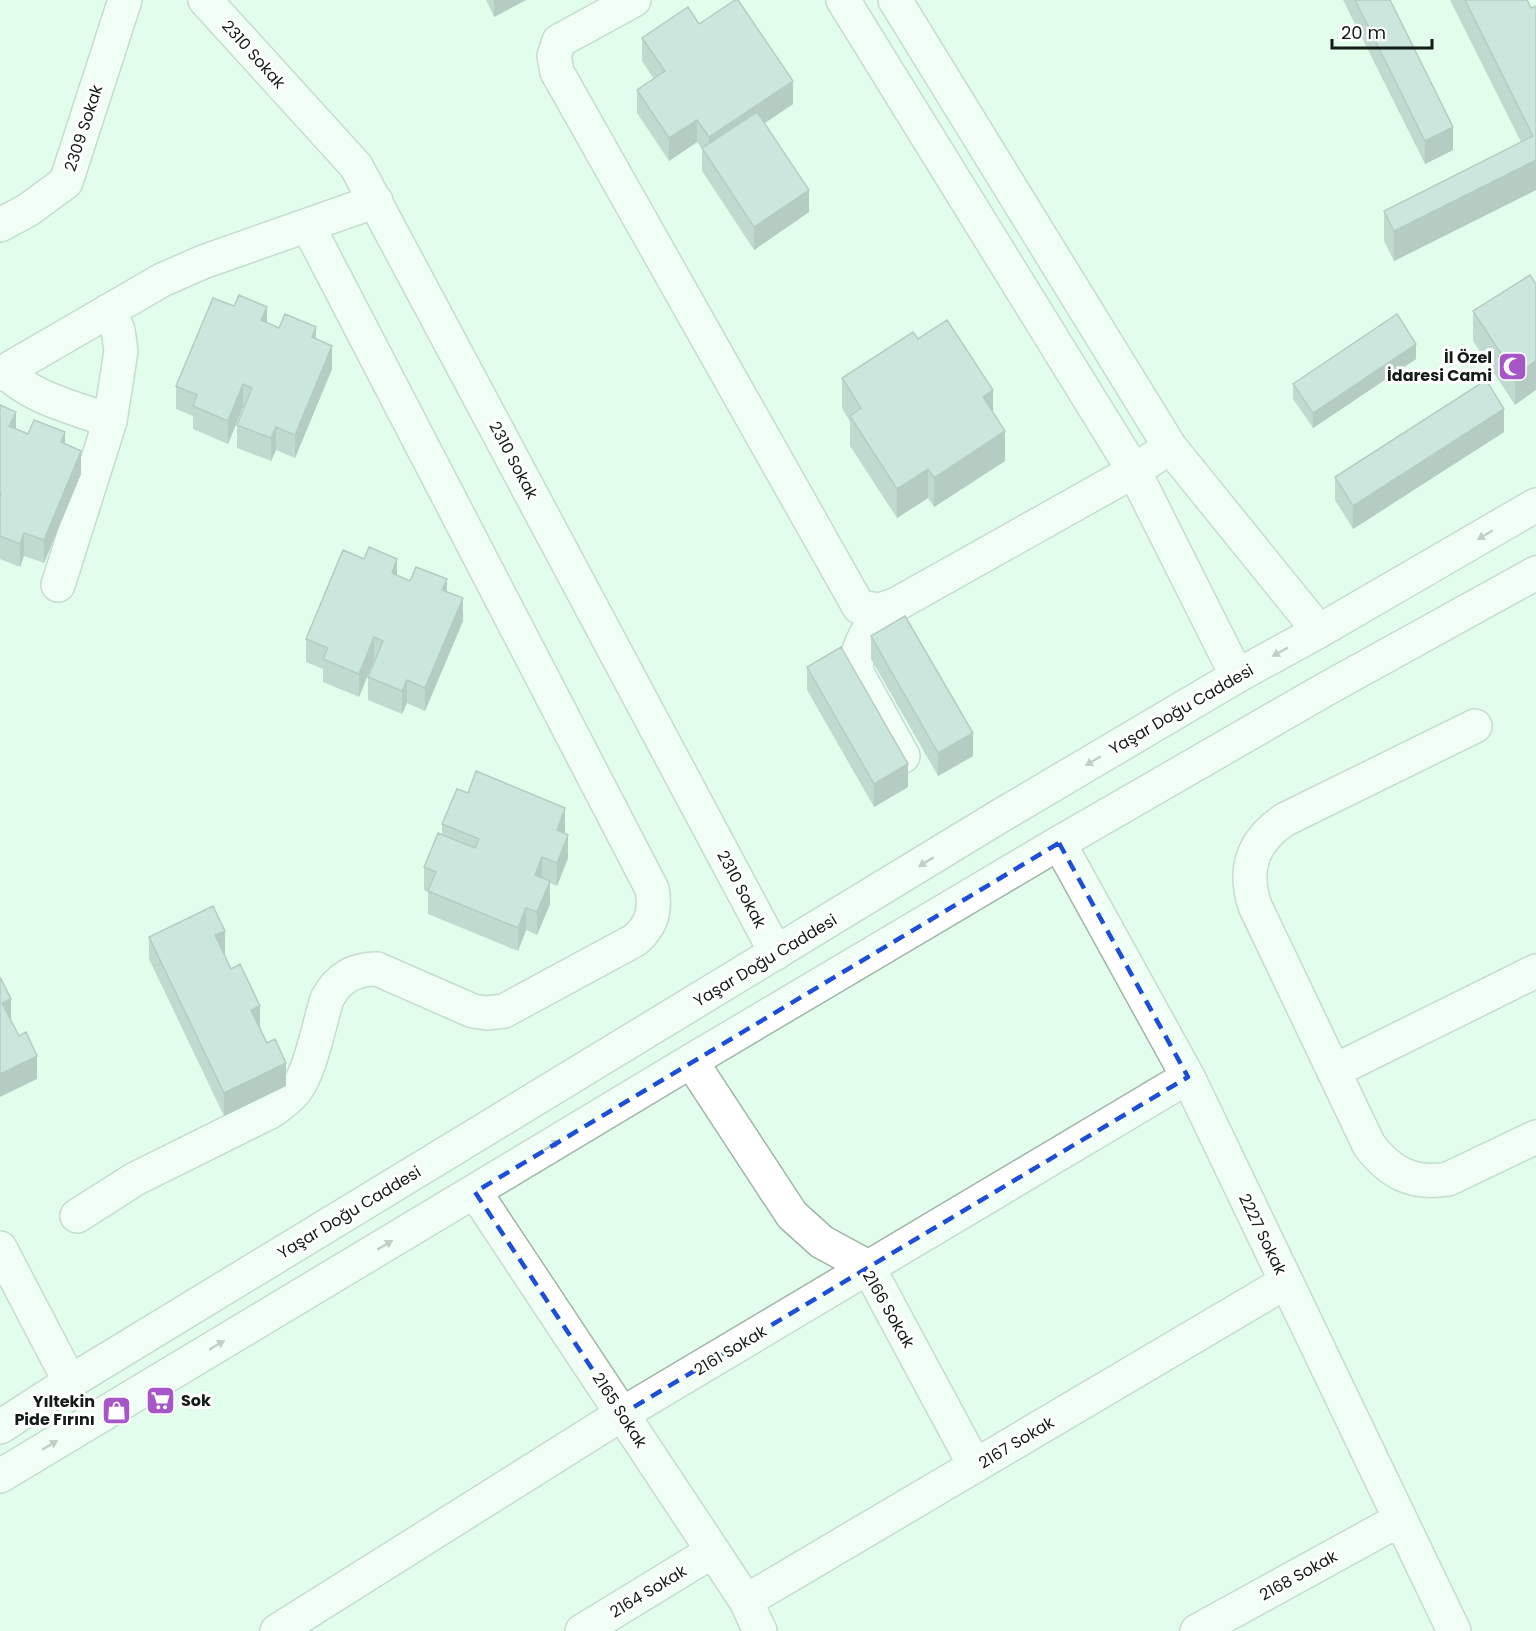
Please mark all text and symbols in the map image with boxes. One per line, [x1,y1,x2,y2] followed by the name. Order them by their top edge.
[1332,12,1432,50] scale bar
[217,15,291,94] street label: 2310 Sokak
[1341,20,1386,45] text: 20 m
[59,81,109,174] street label: 2309 Sokak
[1387,346,1492,387] place label: İl Özel İdaresi Cami
[1497,350,1529,382] mosque icon: İl Özel İdaresi Cami
[483,417,544,504] street label: 2310 Sokak
[1476,530,1493,540] one-way arrow
[1271,647,1288,657] one-way arrow
[1105,659,1258,760] street label: Yaşar Doğu Caddesi
[1084,756,1101,766] one-way arrow
[711,846,772,933] street label: 2310 Sokak
[918,856,934,867] one-way arrow
[689,908,841,1012] street label: Yaşar Doğu Caddesi
[544,1140,560,1151] one-way arrow
[273,1160,425,1264] street label: Yaşar Doğu Caddesi
[1233,1190,1292,1279] street label: 2227 Sokak
[377,1240,393,1251] one-way arrow
[857,1266,920,1353] street label: 2166 Sokak
[690,1319,771,1381] street label: 2161 Sokak
[209,1340,225,1351] one-way arrow
[587,1368,653,1453] street label: 2165 Sokak
[144,1384,176,1416] supermarket icon: Sok
[181,1389,211,1412] place label: Sok
[14,1390,95,1431] place label: Yıltekin Pide Fırını
[100,1394,132,1426] shop icon: Yıltekin Pide Fırını
[974,1410,1059,1474] street label: 2167 Sokak
[42,1440,59,1450] one-way arrow
[1255,1544,1342,1606] street label: 2168 Sokak
[606,1559,692,1623] street label: 2164 Sokak

